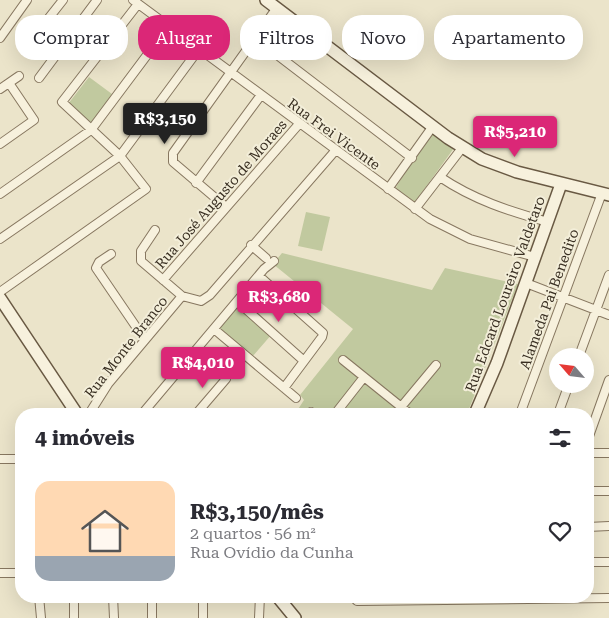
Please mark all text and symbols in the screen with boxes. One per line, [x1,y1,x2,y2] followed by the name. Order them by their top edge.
[15,15,128,60] chip: Comprar
[138,15,230,60] chip: Alugar
[240,15,332,60] chip: Filtros
[342,15,424,60] chip: Novo
[434,15,583,60] chip: Apartamento
[285,95,384,173] street label: Rua Frei Vicente
[119,102,211,145] pin: R$3,150
[134,109,196,128] text: R$3,150
[152,116,290,272] street label: Rua José Augusto de Moraes
[469,116,561,158] pin: R$5,210
[484,122,546,141] text: R$5,210
[462,194,548,394] street label: Rua Edcard Loureiro Valdetaro
[516,227,582,371] street label: Alameda Pai Benedito
[233,280,325,323] pin: R$3,680
[248,287,310,306] text: R$3,680
[81,293,171,401] street label: Rua Monte Branco
[157,346,249,389] pin: R$4,010
[549,348,594,392] north arrow
[549,348,594,393] map controls
[172,353,234,372] text: R$4,010
[546,424,574,452] icon: filters
[35,426,135,450] text: 4 imóveis
[190,500,324,524] text: R$3,150/mês
[75,501,135,561] icon: home
[546,517,574,545] icon: heart
[190,524,316,543] text: 2 quartos · 56 m²
[190,543,354,562] text: Rua Ovídio da Cunha

